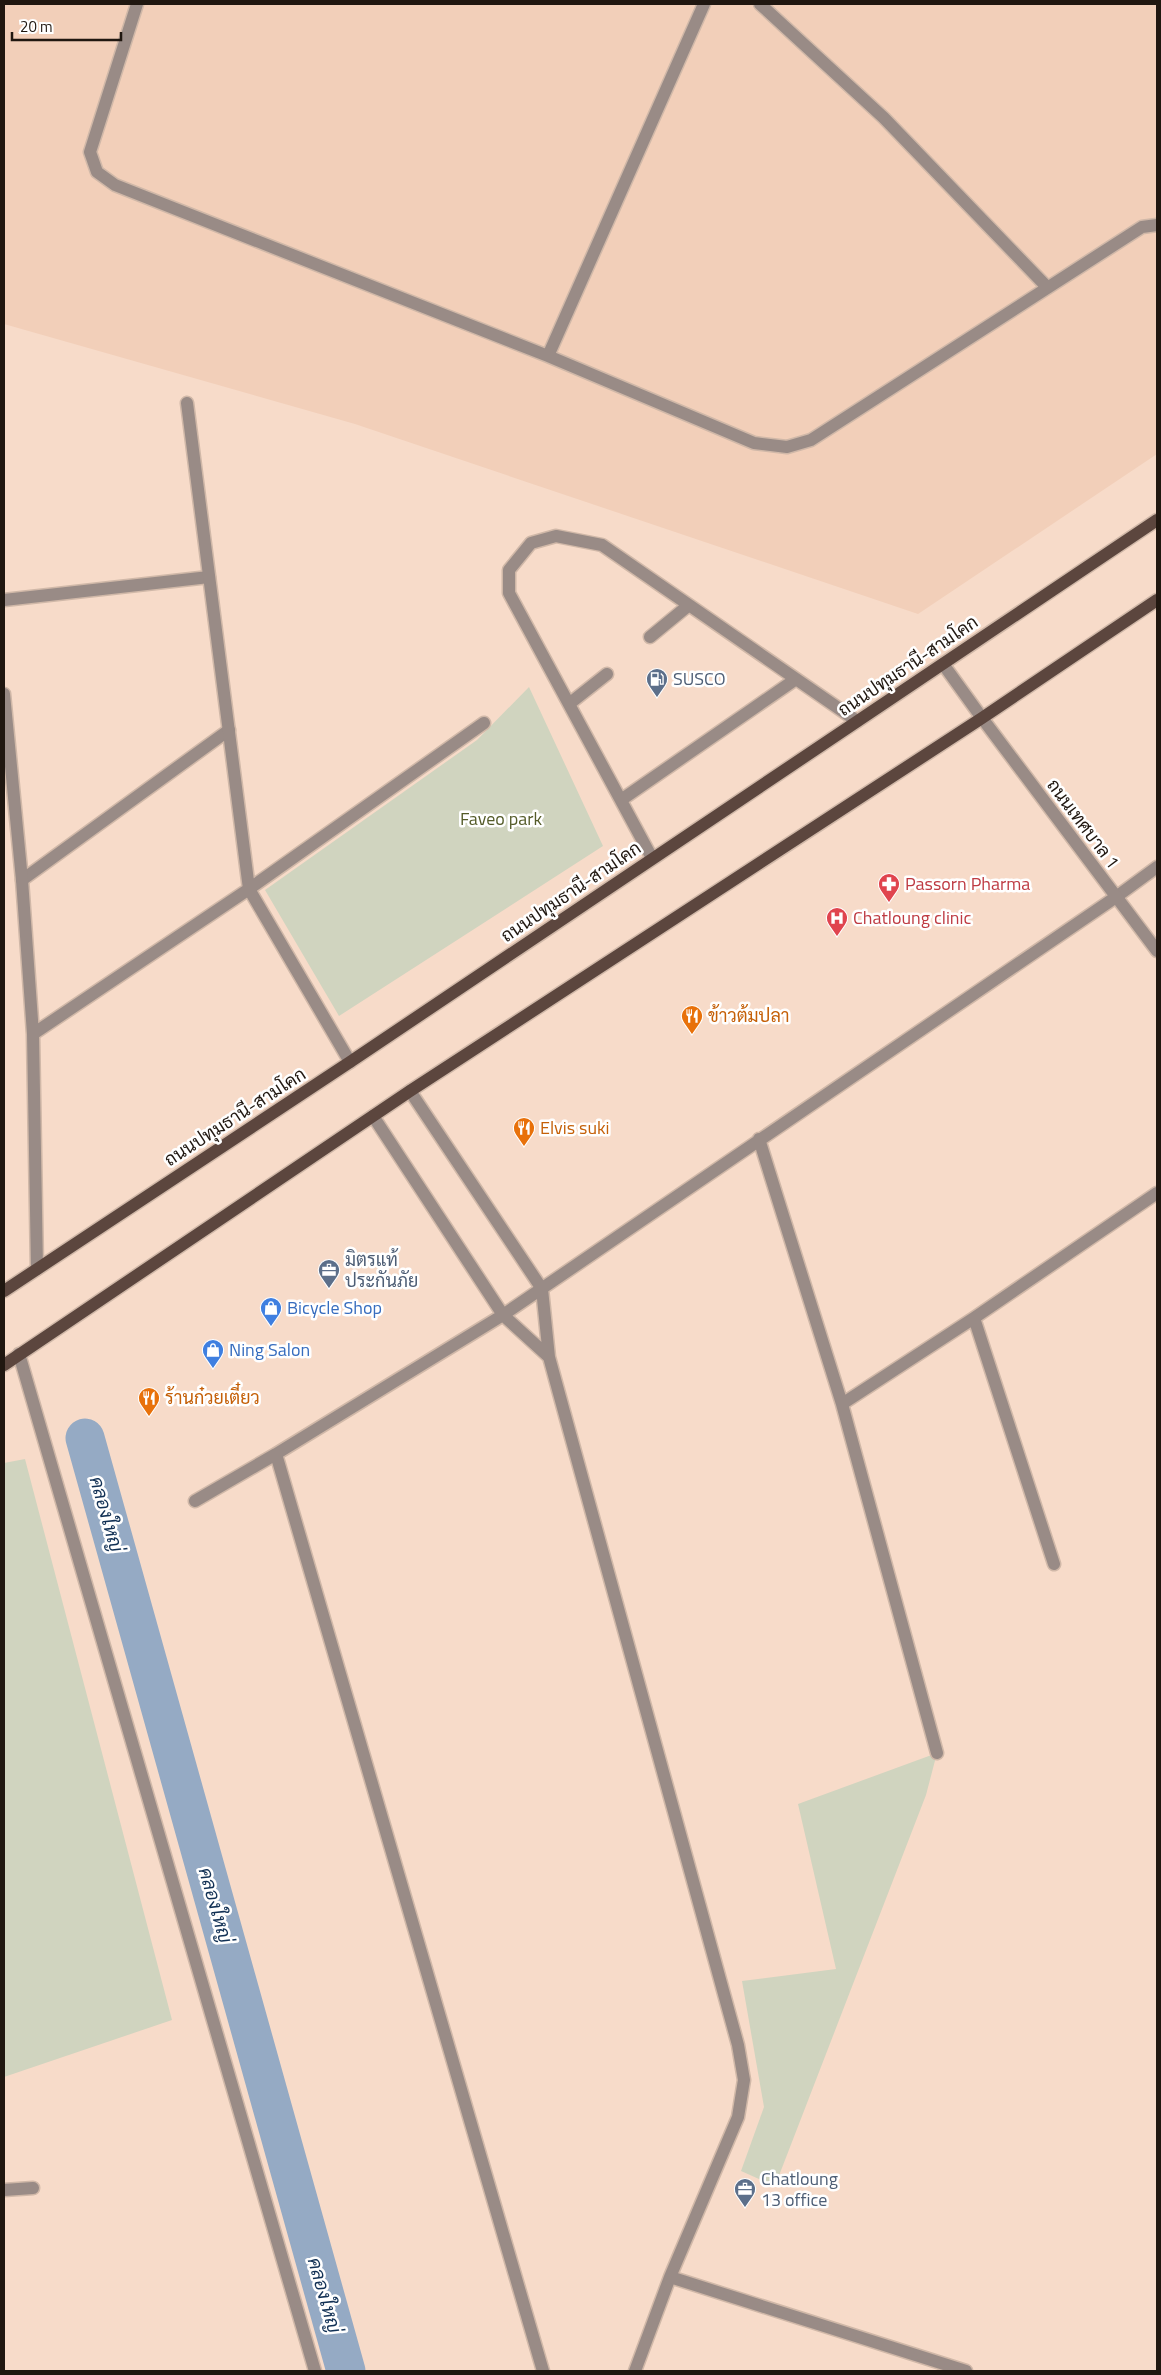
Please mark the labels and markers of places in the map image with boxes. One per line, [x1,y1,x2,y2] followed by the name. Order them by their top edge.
[673,665,726,692] place label: SUSCO
[645,667,669,698] fuel station icon: SUSCO
[905,870,1030,897] place label: Passorn Pharma
[877,872,901,903] pharmacy icon: Passorn Pharma
[853,904,971,931] place label: Chatloung clinic
[825,906,849,937] hospital icon: Chatloung clinic
[708,1002,790,1029] place label: ข้าวต้มปลา
[680,1004,704,1035] restaurant icon: ข้าวต้มปลา
[540,1114,610,1141] place label: Elvis suki
[512,1116,536,1147] restaurant icon: Elvis suki
[345,1246,418,1294] place label: มิตรแท้ ประกันภัย
[317,1258,341,1289] office icon: มิตรแท้ ประกันภัย
[287,1294,382,1321] place label: Bicycle Shop
[259,1296,283,1327] shop icon: Bicycle Shop
[229,1336,310,1363] place label: Ning Salon
[201,1338,225,1369] shop icon: Ning Salon
[165,1382,260,1411] place label: ร้านก๋วยเตี๋ยว
[137,1386,161,1417] restaurant icon: ร้านก๋วยเตี๋ยว
[761,2165,838,2213] place label: Chatloung 13 office
[733,2177,757,2208] office icon: Chatloung 13 office

